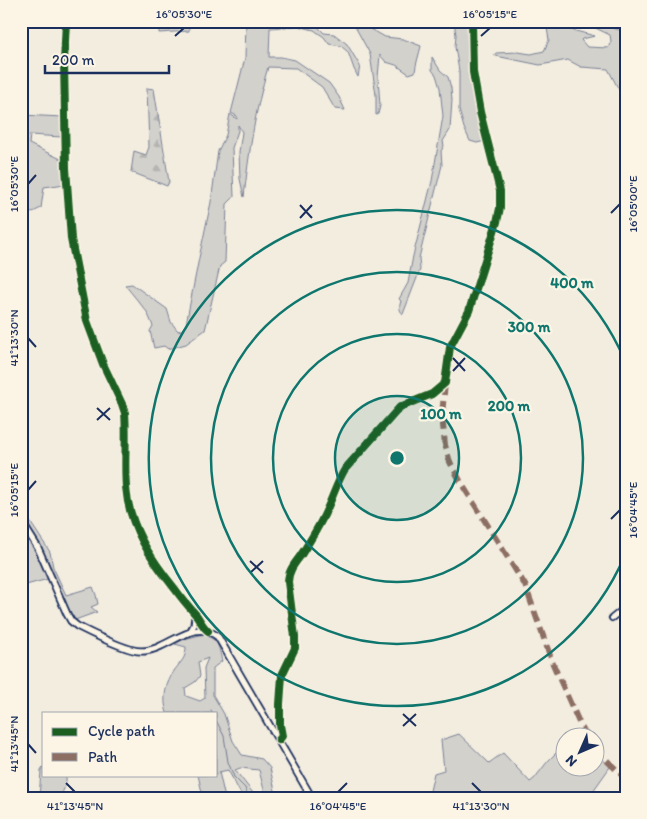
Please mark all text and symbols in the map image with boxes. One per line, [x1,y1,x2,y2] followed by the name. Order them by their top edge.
[156,7,213,21] text: 16°05'30"E
[463,7,517,21] text: 16°05'15"E
[45,42,169,74] scale bar
[52,51,95,69] text: 200 m
[7,155,21,212] text: 16°05'30"E
[626,175,640,233] text: 16°05'00"E
[550,274,594,292] text: 400 m
[7,309,21,367] text: 41°13'30"N
[508,318,551,336] text: 300 m
[488,397,531,415] text: 200 m
[420,405,462,423] text: 100 m
[388,449,406,467] centre of rings
[7,463,21,517] text: 16°05'15"E
[626,481,640,538] text: 16°04'45"E
[42,712,218,776] legend
[7,716,21,772] text: 41°13'45"N
[88,722,155,740] text: Cycle path
[554,726,604,776] north arrow
[88,748,117,766] text: Path
[562,751,581,770] text: N
[47,799,103,813] text: 41°13'45"N
[310,799,367,813] text: 16°04'45"E
[452,799,510,813] text: 41°13'30"N

